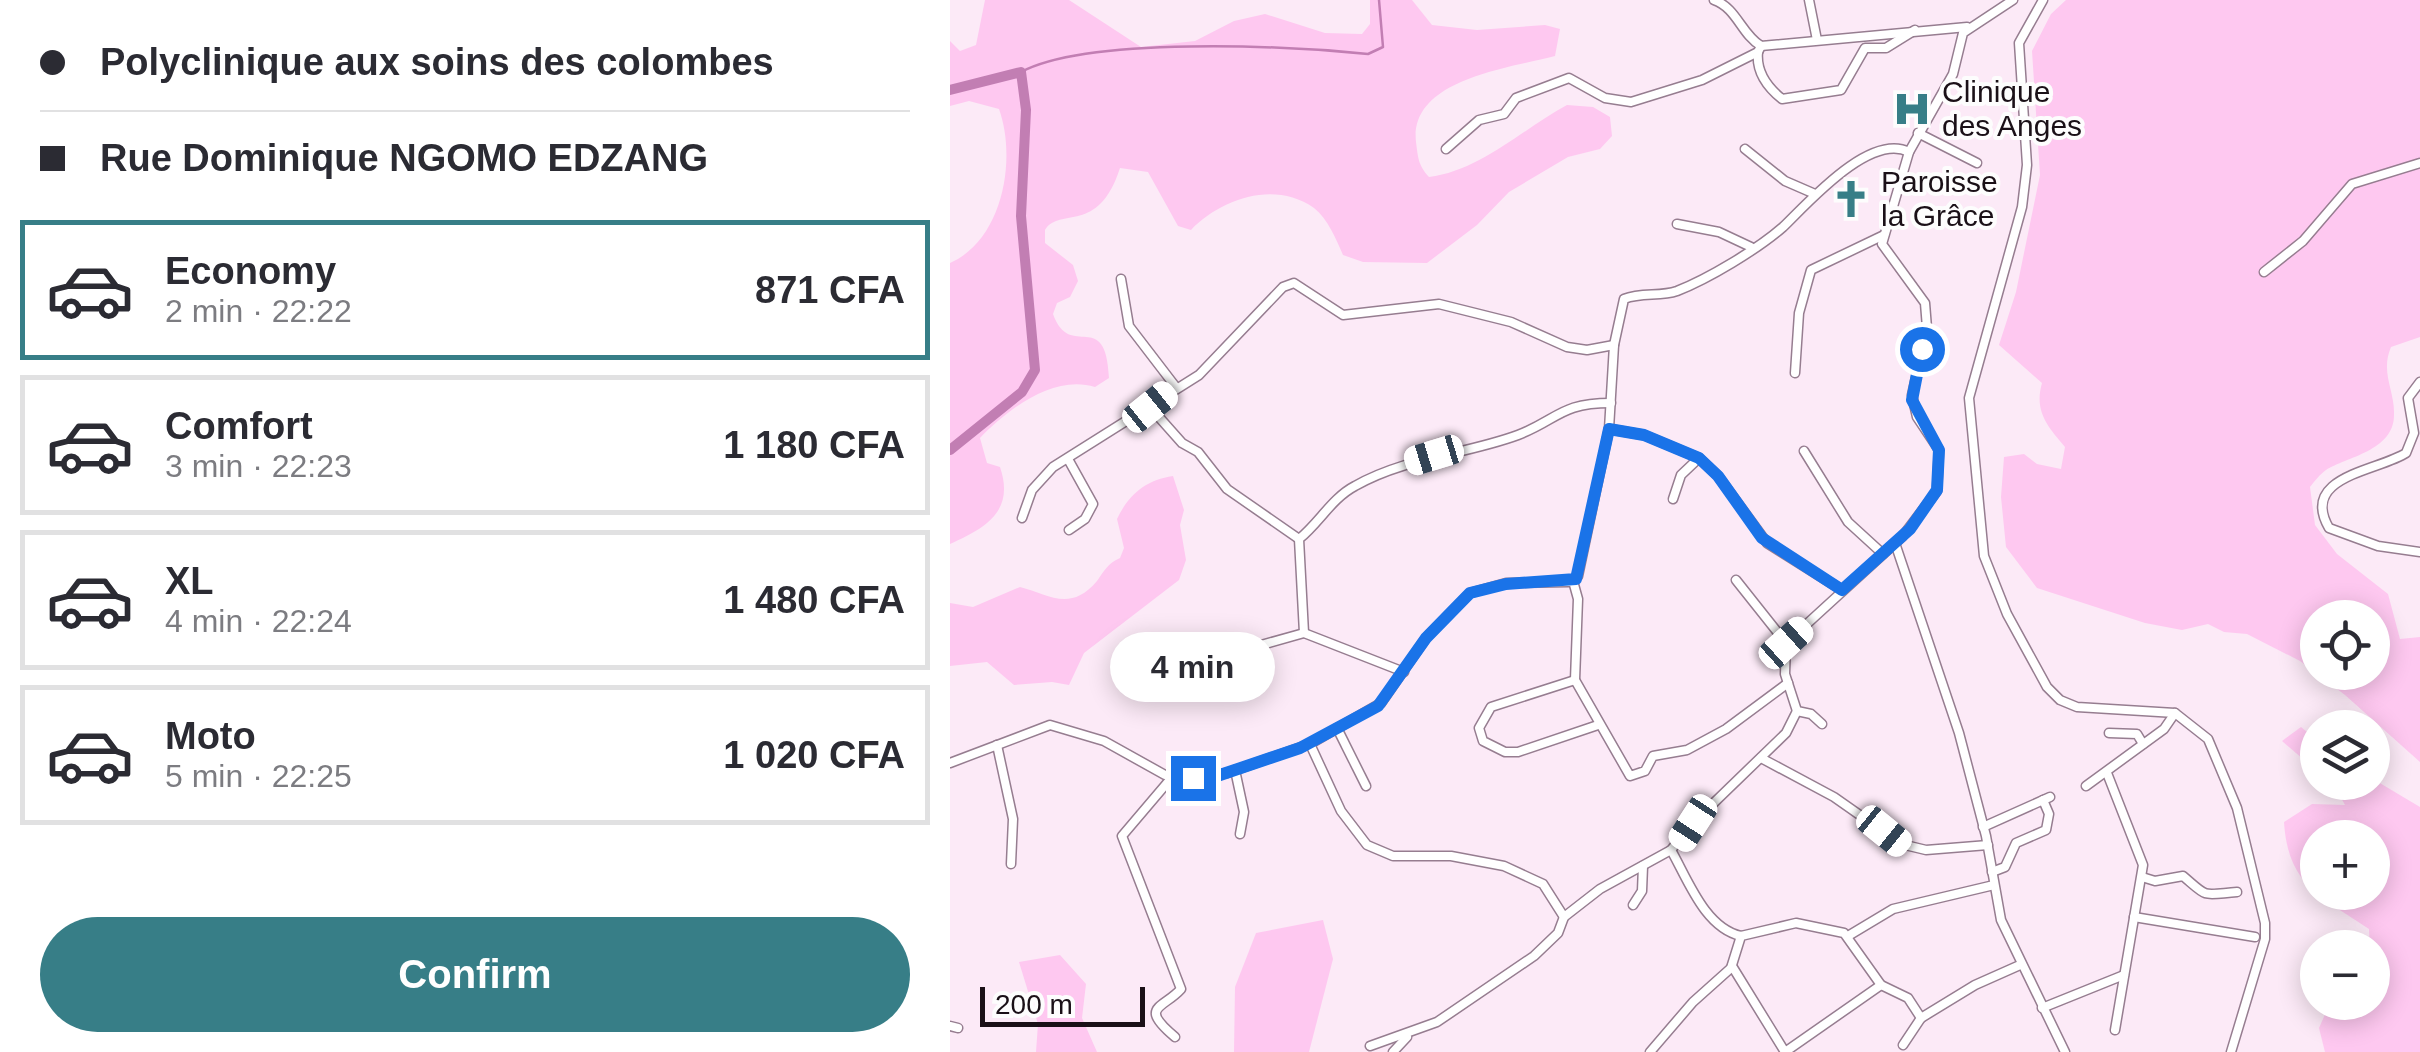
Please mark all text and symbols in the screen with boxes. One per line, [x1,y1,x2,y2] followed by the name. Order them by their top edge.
[100,41,774,83] text: Polyclinique aux soins des colombes
[1942,75,2082,142] place label: Clinique des Anges
[1891,88,1933,130] hospital icon: Clinique des Anges
[100,137,708,179] text: Rue Dominique NGOMO EDZANG
[1881,165,1998,232] place label: Paroisse la Grâce
[1830,178,1872,220] church icon: Paroisse la Grâce
[45,245,135,335] icon: car
[165,250,336,292] text: Economy
[755,269,905,311] text: 871 CFA
[165,293,352,329] text: 2 min · 22:22
[1900,327,1945,372] route start
[1117,376,1183,438] car
[45,400,135,490] icon: car
[165,405,313,447] text: Comfort
[723,424,905,466] text: 1 180 CFA
[1401,432,1467,478] car
[165,448,352,484] text: 3 min · 22:23
[45,555,135,645] icon: car
[165,560,214,602] text: XL
[723,579,905,621] text: 1 480 CFA
[2300,600,2390,1020] map controls
[2300,600,2390,690] button: locate
[165,603,352,639] text: 4 min · 22:24
[1754,612,1818,674] car
[1110,633,1276,703] callout: 4 min
[1151,649,1234,685] text: 4 min
[45,710,135,800] icon: car
[2300,710,2390,800] button: layers
[165,715,256,757] text: Moto
[723,734,905,776] text: 1 020 CFA
[1171,756,1216,801] route end
[165,758,352,794] text: 5 min · 22:25
[1664,790,1722,856] car
[1851,800,1917,862] car
[2300,820,2390,910] button: +
[40,917,910,1032] button: Confirm
[2300,930,2390,1020] button: −
[980,982,1145,1026] scale bar
[995,989,1073,1020] text: 200 m

